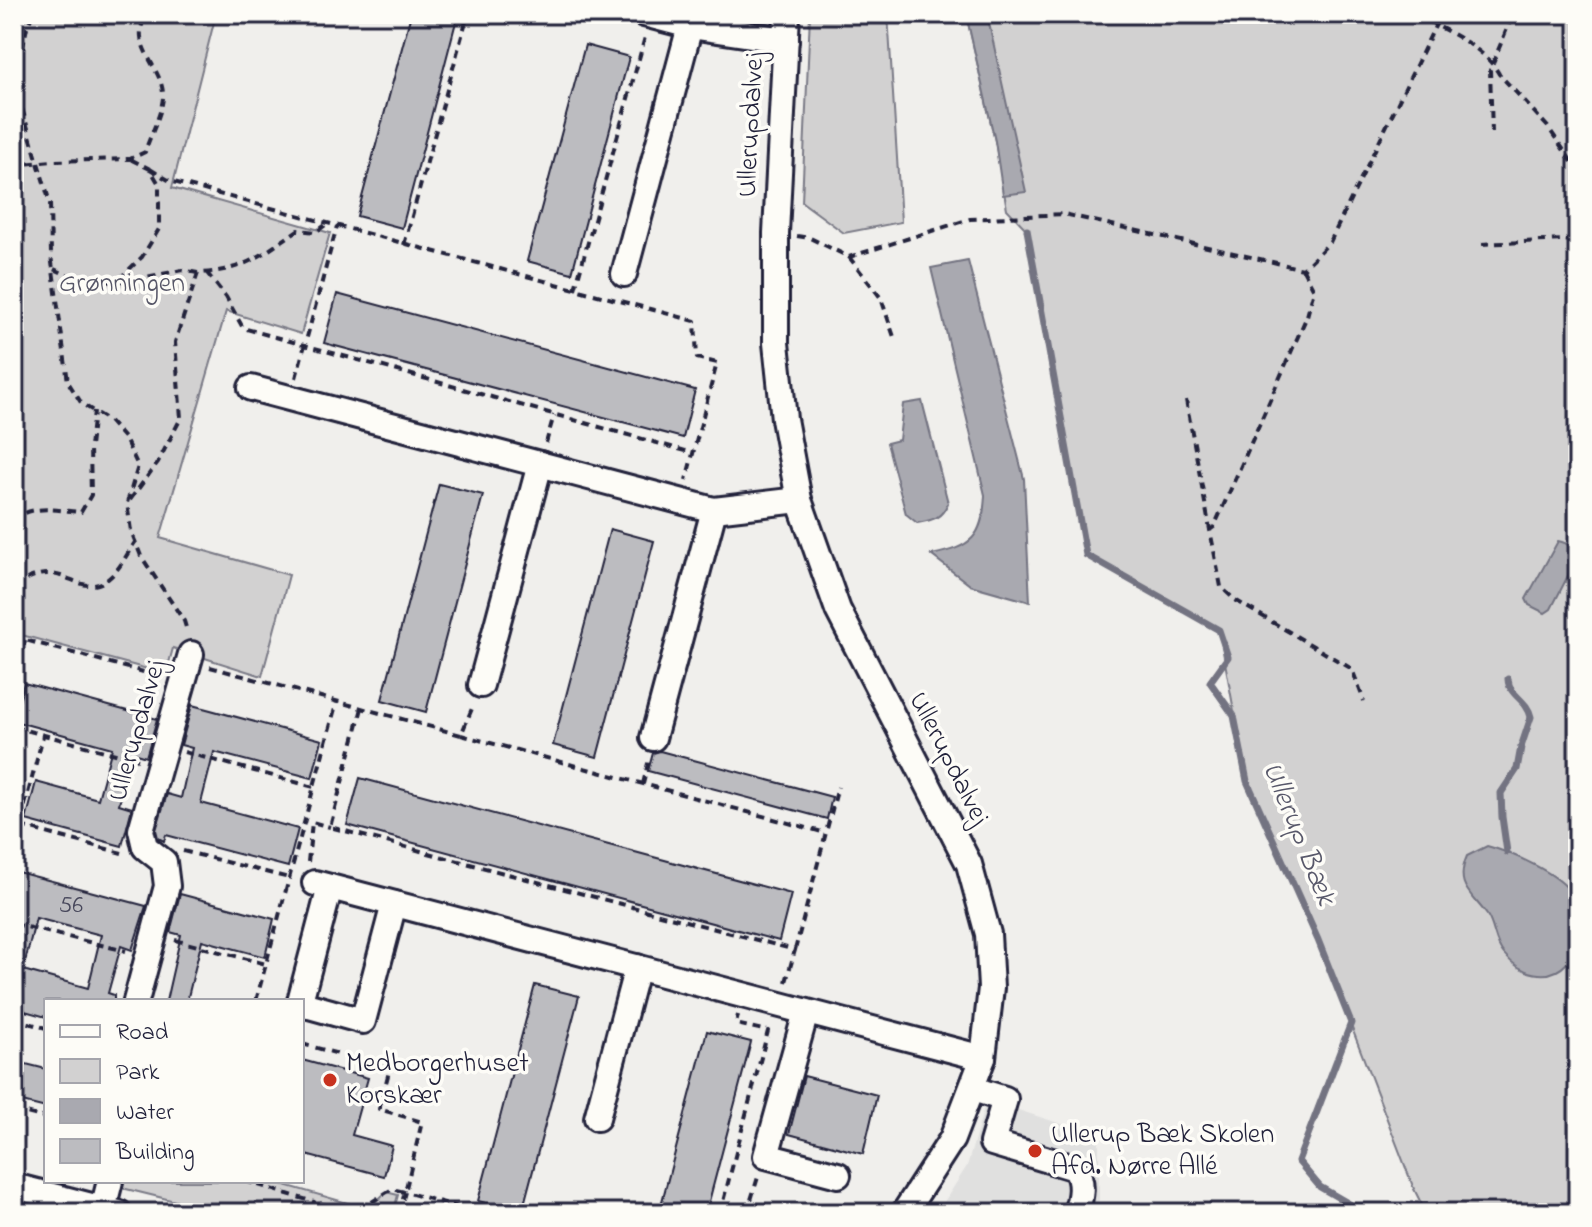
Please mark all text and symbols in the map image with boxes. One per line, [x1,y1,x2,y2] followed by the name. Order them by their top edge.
[728,50,776,198] street label: Ullerupdalvej
[59,264,185,305] park label: Grønningen
[98,654,178,806] street label: Ullerupdalvej
[897,685,1000,834] street label: Ullerupdalvej
[1249,756,1347,914] water label: Ullerup Bæk
[59,889,84,924] house number: 56
[44,999,304,1183] legend
[116,1016,169,1051] text: Road
[346,1044,529,1117] place label: Medborgerhuset Korskær
[116,1056,160,1091] text: Park
[321,1071,339,1089] marker: Medborgerhuset Korskær
[116,1096,174,1131] text: Water
[1051,1115,1274,1188] place label: Ullerup Bæk Skolen Afd. Nørre Allé
[115,1136,195,1171] text: Building
[1026,1142,1044,1160] marker: Ullerup Bæk Skolen Afd. Nørre Allé

